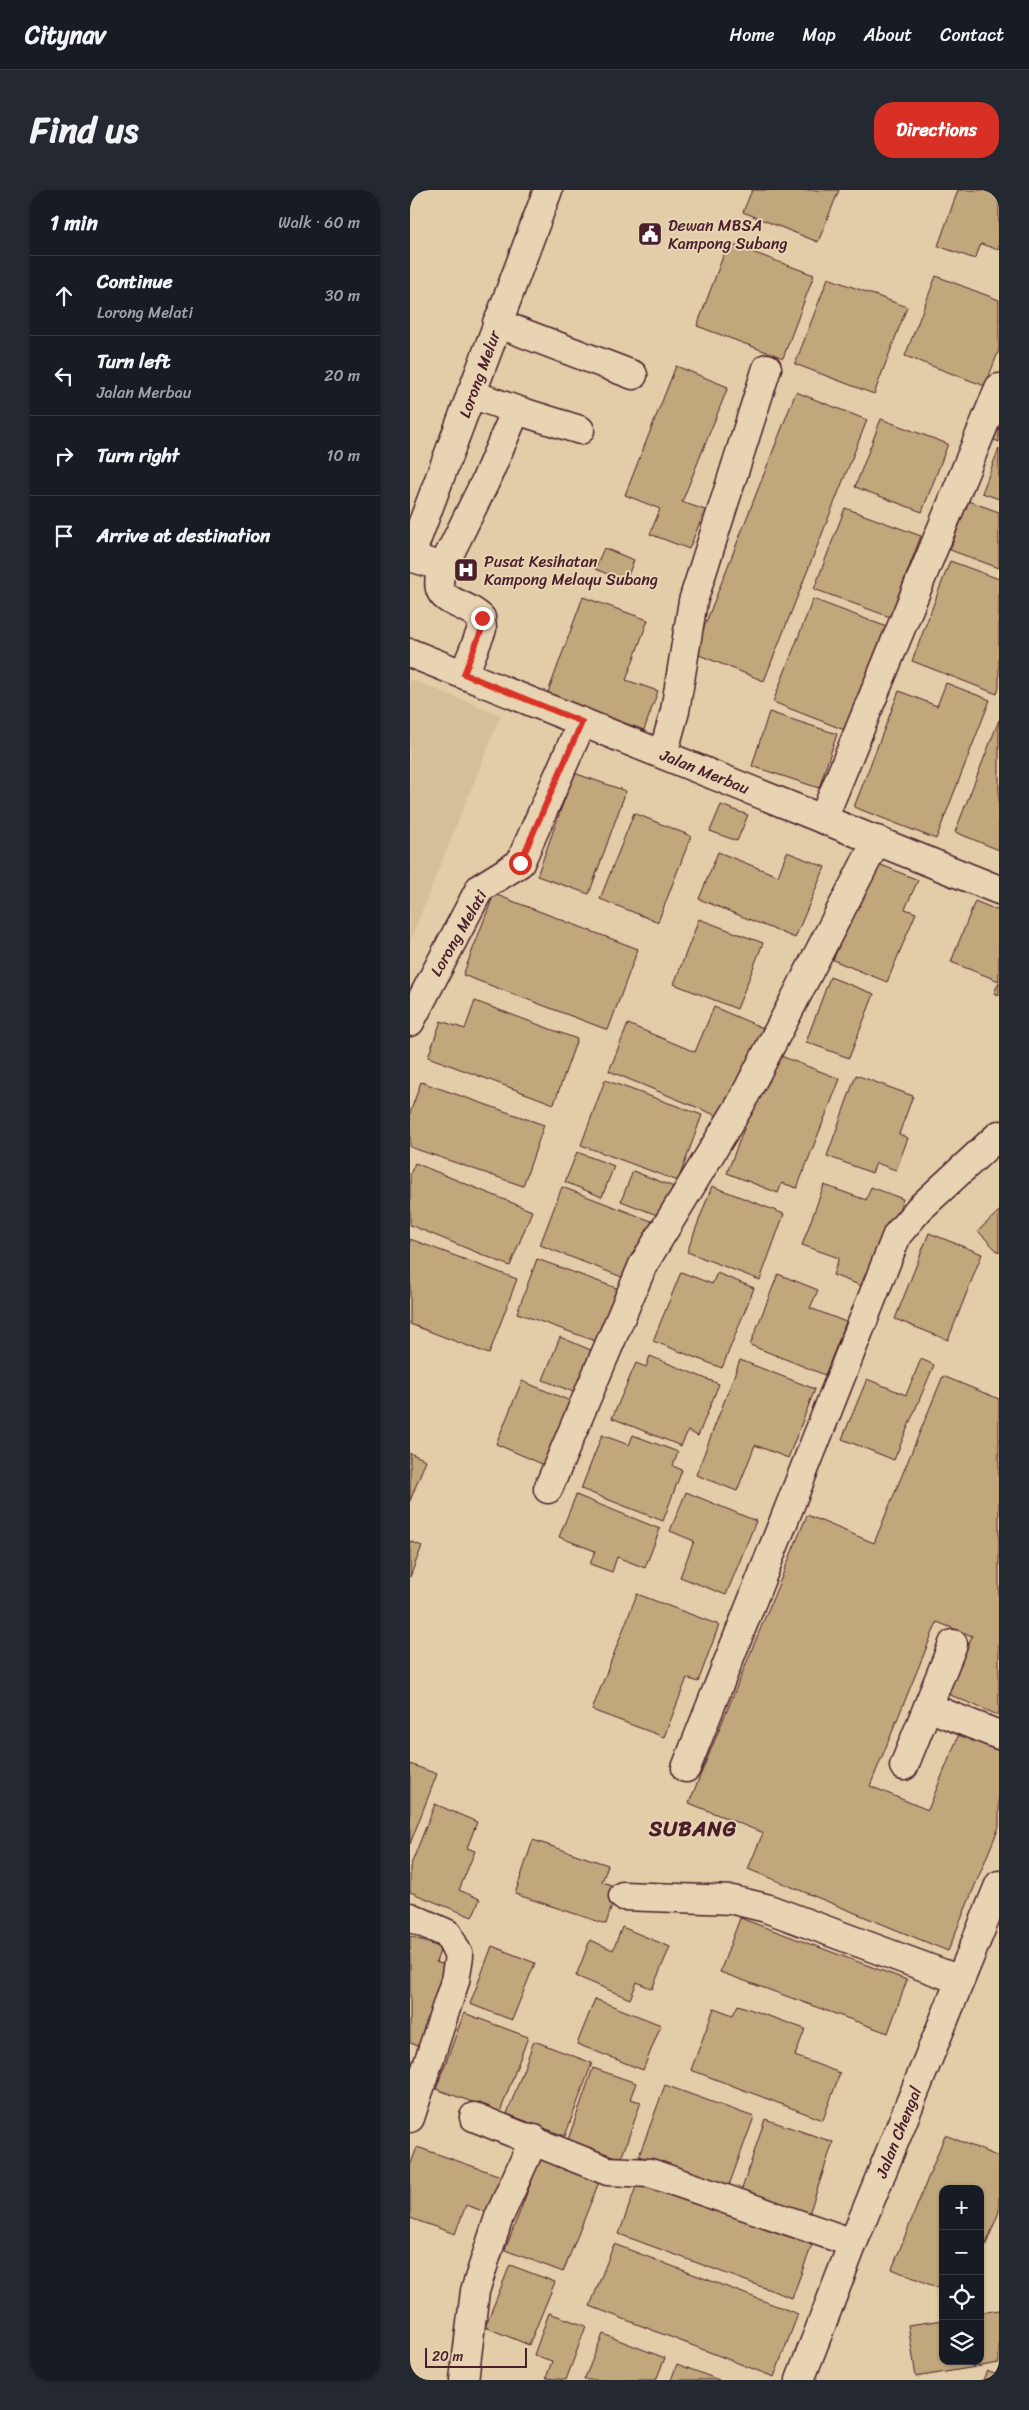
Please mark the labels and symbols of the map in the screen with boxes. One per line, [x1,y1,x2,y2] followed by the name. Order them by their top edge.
[668,211,788,258] place label: Dewan MBSA Kampong Subang
[637,221,663,247] public building icon: Dewan MBSA Kampong Subang
[450,325,509,422] street label: Lorong Melur
[484,547,658,594] place label: Pusat Kesihatan Kampong Melayu Subang
[453,557,479,583] hospital icon: Pusat Kesihatan Kampong Melayu Subang
[471,607,494,630] route end
[655,740,754,803] street label: Jalan Merbau
[509,852,532,875] route start
[422,884,495,982] street label: Lorong Melati
[648,1810,737,1848] district label: SUBANG
[867,2082,930,2183] street label: Jalan Chengal
[425,2345,528,2368] scale bar

